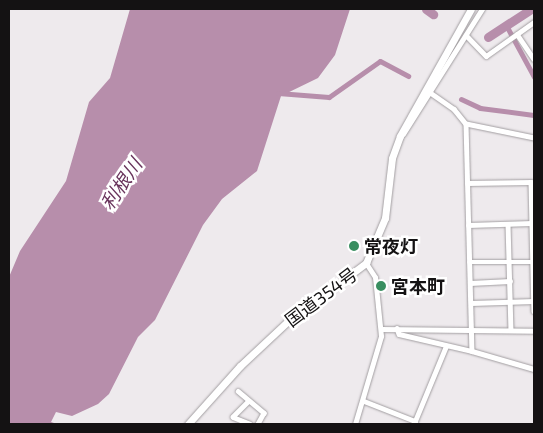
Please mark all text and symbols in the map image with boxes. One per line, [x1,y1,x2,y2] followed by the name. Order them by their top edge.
[96,154,146,214] water label: 利根川
[364,235,418,257] place label: 常夜灯
[348,240,360,252] marker: 常夜灯
[281,263,361,331] street label: 国道354号
[391,275,445,297] place label: 宮本町
[375,280,387,292] marker: 宮本町

